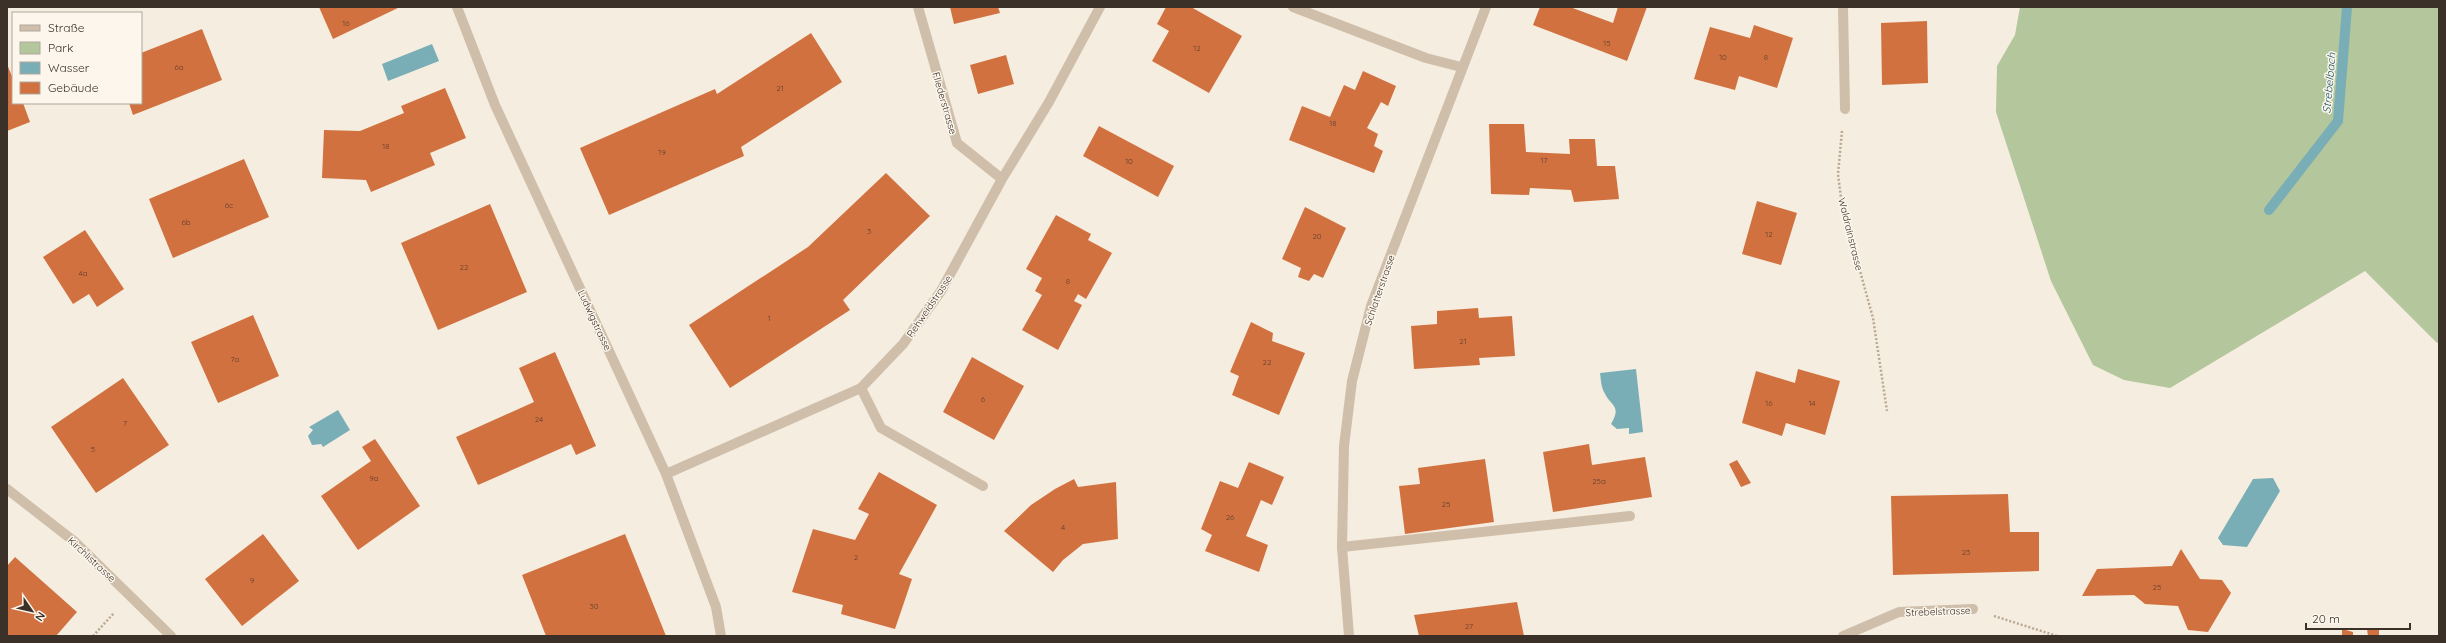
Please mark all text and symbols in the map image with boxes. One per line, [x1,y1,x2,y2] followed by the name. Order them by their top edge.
[12,12,142,104] legend
[342,18,350,28] house number: 16
[48,20,85,35] text: Straße
[1603,38,1611,48] house number: 15
[48,40,73,55] text: Park
[1193,43,1201,53] house number: 12
[2319,51,2339,114] water label: Strebelbach
[1719,52,1727,62] house number: 10
[1764,52,1768,62] house number: 8
[48,60,90,75] text: Wasser
[174,62,184,72] house number: 6a
[929,70,960,136] street label: Fliederstrasse
[48,80,99,95] text: Gebäude
[776,83,784,93] house number: 21
[1329,118,1337,128] house number: 18
[382,141,390,151] house number: 18
[658,147,666,157] house number: 19
[1540,155,1548,165] house number: 17
[1125,156,1133,166] house number: 10
[1835,196,1866,272] street label: Waldrainstrasse
[225,200,233,210] house number: 6c
[181,217,191,227] house number: 6b
[867,226,871,236] house number: 3
[1765,229,1773,239] house number: 12
[1312,231,1322,241] house number: 20
[1361,253,1398,327] street label: Schlatterstrasse
[460,262,469,272] house number: 22
[78,268,88,278] house number: 4a
[904,272,955,340] street label: Rehweidstrasse
[1066,276,1070,286] house number: 8
[575,288,614,353] street label: Ludwigstrasse
[768,313,771,323] house number: 1
[1459,336,1467,346] house number: 21
[231,354,240,364] house number: 7a
[1263,357,1272,367] house number: 22
[981,394,986,404] house number: 6
[1765,398,1773,408] house number: 16
[1808,398,1816,408] house number: 14
[535,414,543,424] house number: 24
[123,418,127,428] house number: 7
[91,444,95,454] house number: 5
[369,473,379,483] house number: 9a
[1592,476,1606,486] house number: 25a
[1442,499,1450,509] house number: 25
[1226,512,1235,522] house number: 26
[1061,522,1065,532] house number: 4
[65,534,119,585] street label: Kirchlistrasse
[1962,547,1970,557] house number: 23
[854,552,859,562] house number: 2
[250,575,255,585] house number: 9
[2153,582,2161,592] house number: 25
[12,591,52,631] north arrow
[590,601,599,611] house number: 30
[1905,604,1971,619] street label: Strebelstrasse
[2306,605,2410,631] scale bar
[32,609,48,624] text: N
[2312,611,2340,626] text: 20 m
[1465,621,1473,631] house number: 27

